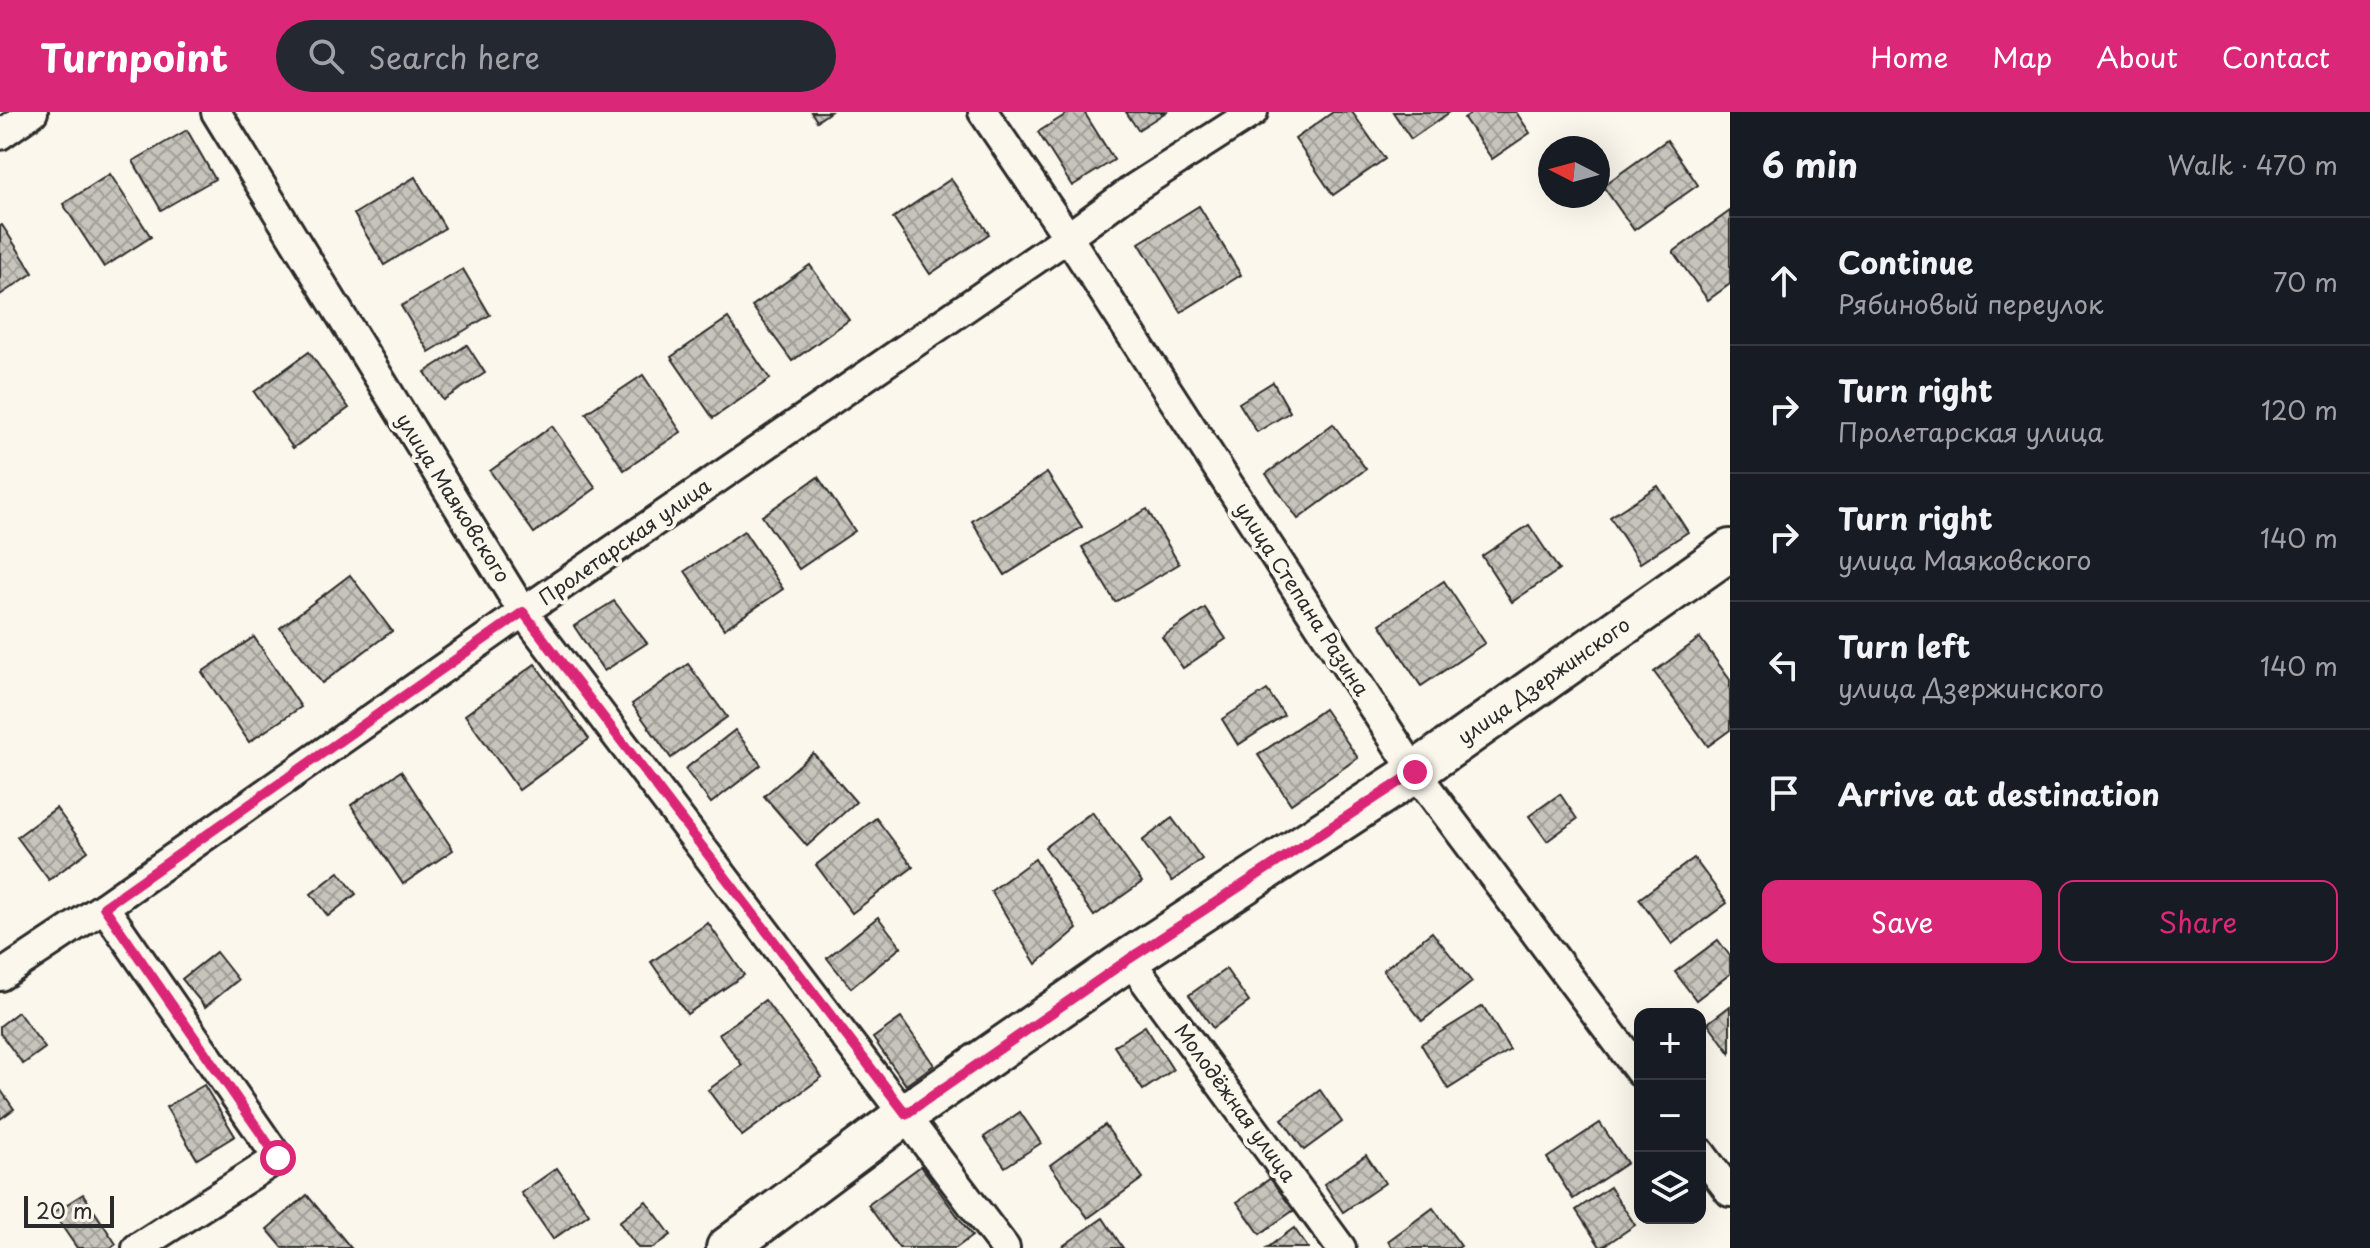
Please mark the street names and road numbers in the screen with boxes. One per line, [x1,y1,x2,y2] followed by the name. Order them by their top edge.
[389,407,518,588] street label: улица Маяковского
[532,470,717,612] street label: Пролетарская улица
[1229,495,1377,702] street label: улица Степана Разина
[1451,609,1636,751] street label: улица Дзержинского
[1168,1017,1304,1188] street label: Молодёжная улица

